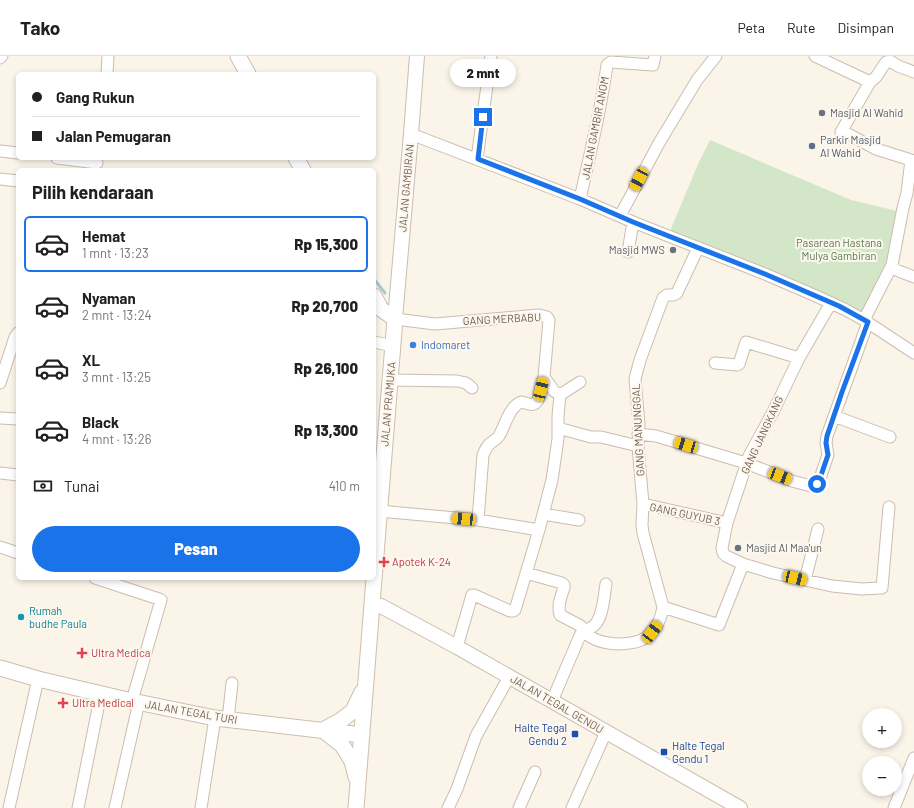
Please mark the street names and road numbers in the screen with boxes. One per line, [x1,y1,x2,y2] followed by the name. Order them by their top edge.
[578,75,611,181] street label: JALAN GAMBIR ANOM
[395,143,416,232] street label: JALAN GAMBIRAN
[462,310,541,327] street label: GANG MERBABU
[377,361,398,447] street label: JALAN PRAMUKA
[629,383,646,477] street label: GANG MANUNGGAL
[738,394,785,476] street label: GANG JANGKANG
[649,500,722,527] street label: GANG GUYUB 3
[508,672,606,736] street label: JALAN TEGAL GENDU
[144,697,238,726] street label: JALAN TEGAL TURI

